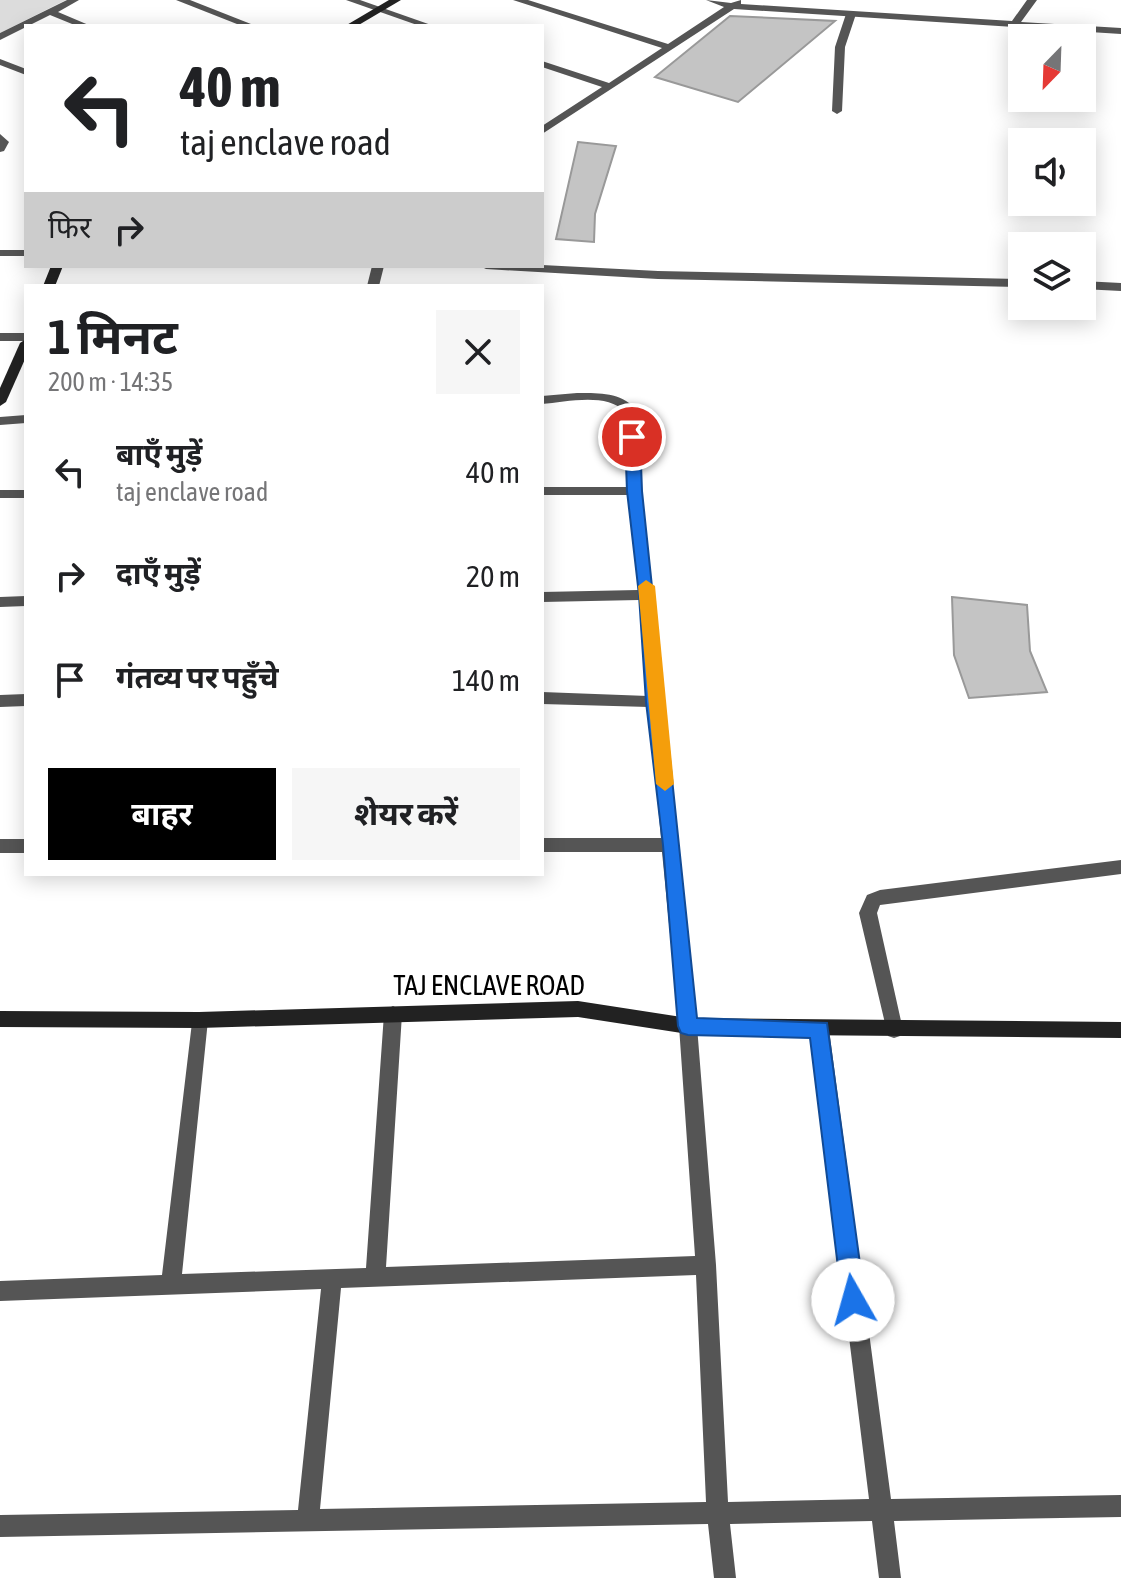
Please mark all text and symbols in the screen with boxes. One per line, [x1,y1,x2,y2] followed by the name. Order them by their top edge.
[1008,24,1096,112] north arrow
[1008,24,1096,320] map controls
[180,55,281,119] text: 40 m
[48,56,152,160] icon: left
[180,121,391,163] text: taj enclave road
[1008,128,1096,216] button: sound
[107,208,151,252] icon: right
[48,210,91,244] text: फिर
[1008,232,1096,320] button: layers
[48,309,178,364] text: 1 मिनट
[436,310,520,394] button: close
[48,367,173,397] text: 200 m · 14:35
[598,403,666,471] pin
[610,415,654,459] icon: arrive
[116,437,202,471] text: बाएँ मुड़ें
[48,450,92,494] icon: left
[466,455,520,489] text: 40 m
[116,477,268,507] text: taj enclave road
[48,554,92,598] icon: right
[116,556,201,590] text: दाएँ मुड़ें
[466,559,520,593] text: 20 m
[48,658,92,702] icon: arrive
[116,660,278,694] text: गंतव्य पर पहुँचे
[452,663,520,697] text: 140 m
[48,768,276,860] button: बाहर
[292,768,520,860] button: शेयर करें
[393,969,585,1001] street label: TAJ ENCLAVE ROAD
[811,1258,895,1342] position arrow

